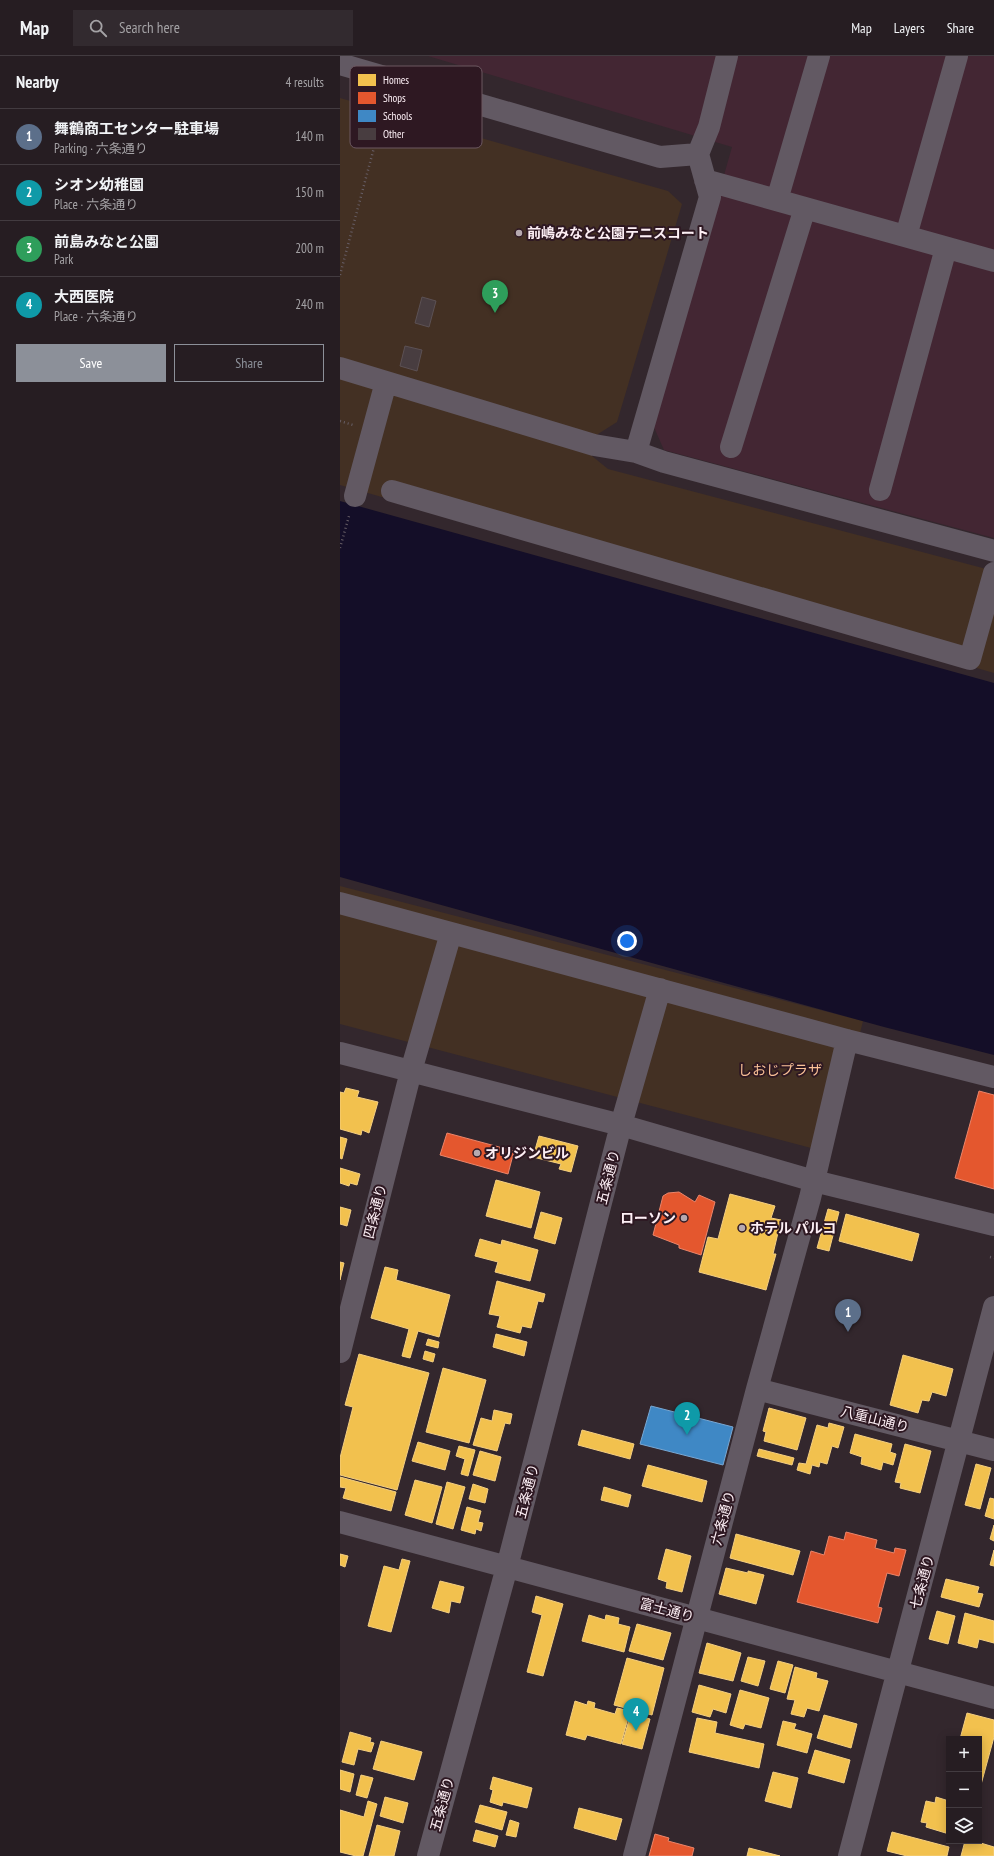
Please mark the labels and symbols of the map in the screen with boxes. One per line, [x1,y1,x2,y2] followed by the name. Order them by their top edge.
[350,66,482,148] legend
[383,73,409,87] text: Homes
[383,91,406,105] text: Shops
[383,109,413,123] text: Schools
[383,127,404,141] text: Other
[527,224,709,242] place label: 前嶋みなと公園テニスコート
[514,228,524,238] marker: 前嶋みなと公園テニスコート
[482,280,508,313] pin: 3
[617,931,637,951] your location
[738,1061,822,1079] park label: しおじプラザ
[485,1144,569,1162] place label: オリジンビル
[472,1148,482,1158] marker: オリジンビル
[592,1148,624,1206] street label: 五条通り
[359,1182,391,1240] street label: 四条通り
[620,1209,676,1227] place label: ローソン
[679,1213,689,1223] marker: ローソン
[750,1219,837,1237] place label: ホテル パルコ
[737,1223,747,1233] marker: ホテル パルコ
[835,1299,861,1332] pin: 1
[674,1402,700,1435] pin: 2
[839,1402,911,1436] street label: 八重山通り
[511,1462,543,1520] street label: 五条通り
[707,1489,739,1547] street label: 六条通り
[906,1553,938,1611] street label: 七条通り
[638,1594,696,1626] street label: 富士通り
[623,1698,649,1731] pin: 4
[426,1775,458,1833] street label: 五条通り

